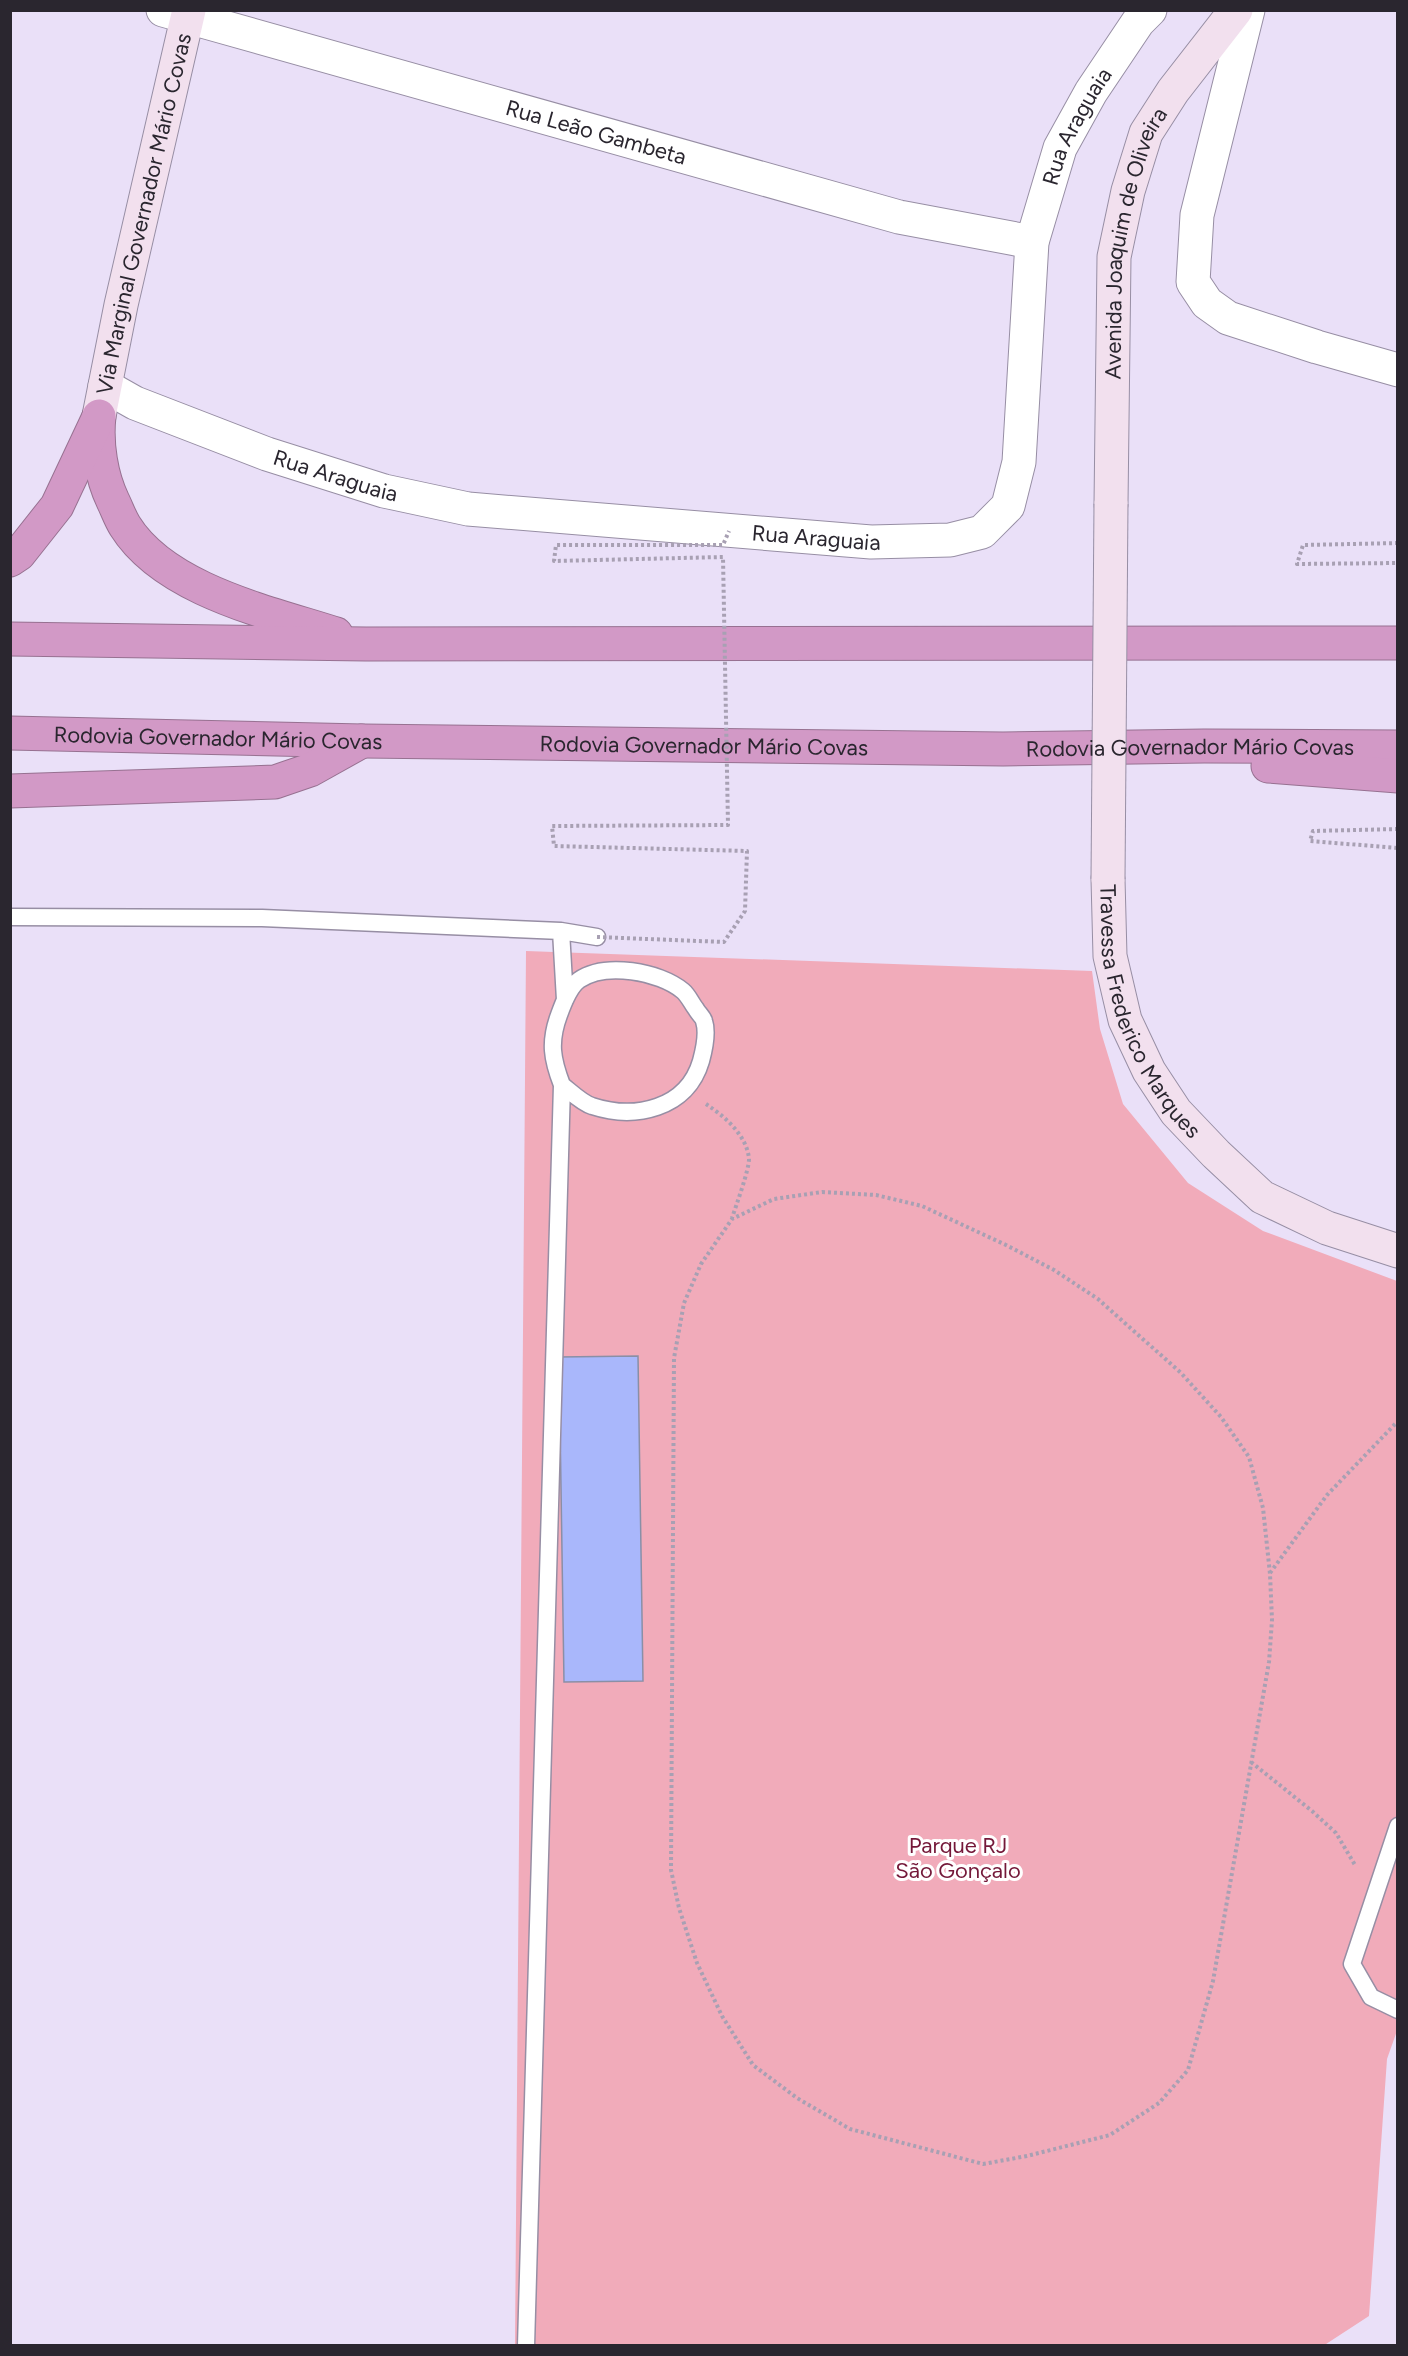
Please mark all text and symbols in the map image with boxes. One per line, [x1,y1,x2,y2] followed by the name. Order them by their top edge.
[91,31,197,397] street label: Via Marginal Governador Mário Covas
[1037,62,1118,189] street label: Rua Araguaia
[503,94,690,171] street label: Rua Leão Gambeta
[1100,102,1173,380] street label: Avenida Joaquim de Oliveira
[270,444,400,508] street label: Rua Araguaia
[751,519,881,556] street label: Rua Araguaia
[53,721,382,755] street label: Rodovia Governador Mário Covas
[539,730,868,761] street label: Rodovia Governador Mário Covas
[1025,733,1354,763] street label: Rodovia Governador Mário Covas
[1094,884,1206,1144] street label: Travessa Frederico Marques
[895,1832,1021,1884] park label: Parque RJ São Gonçalo

